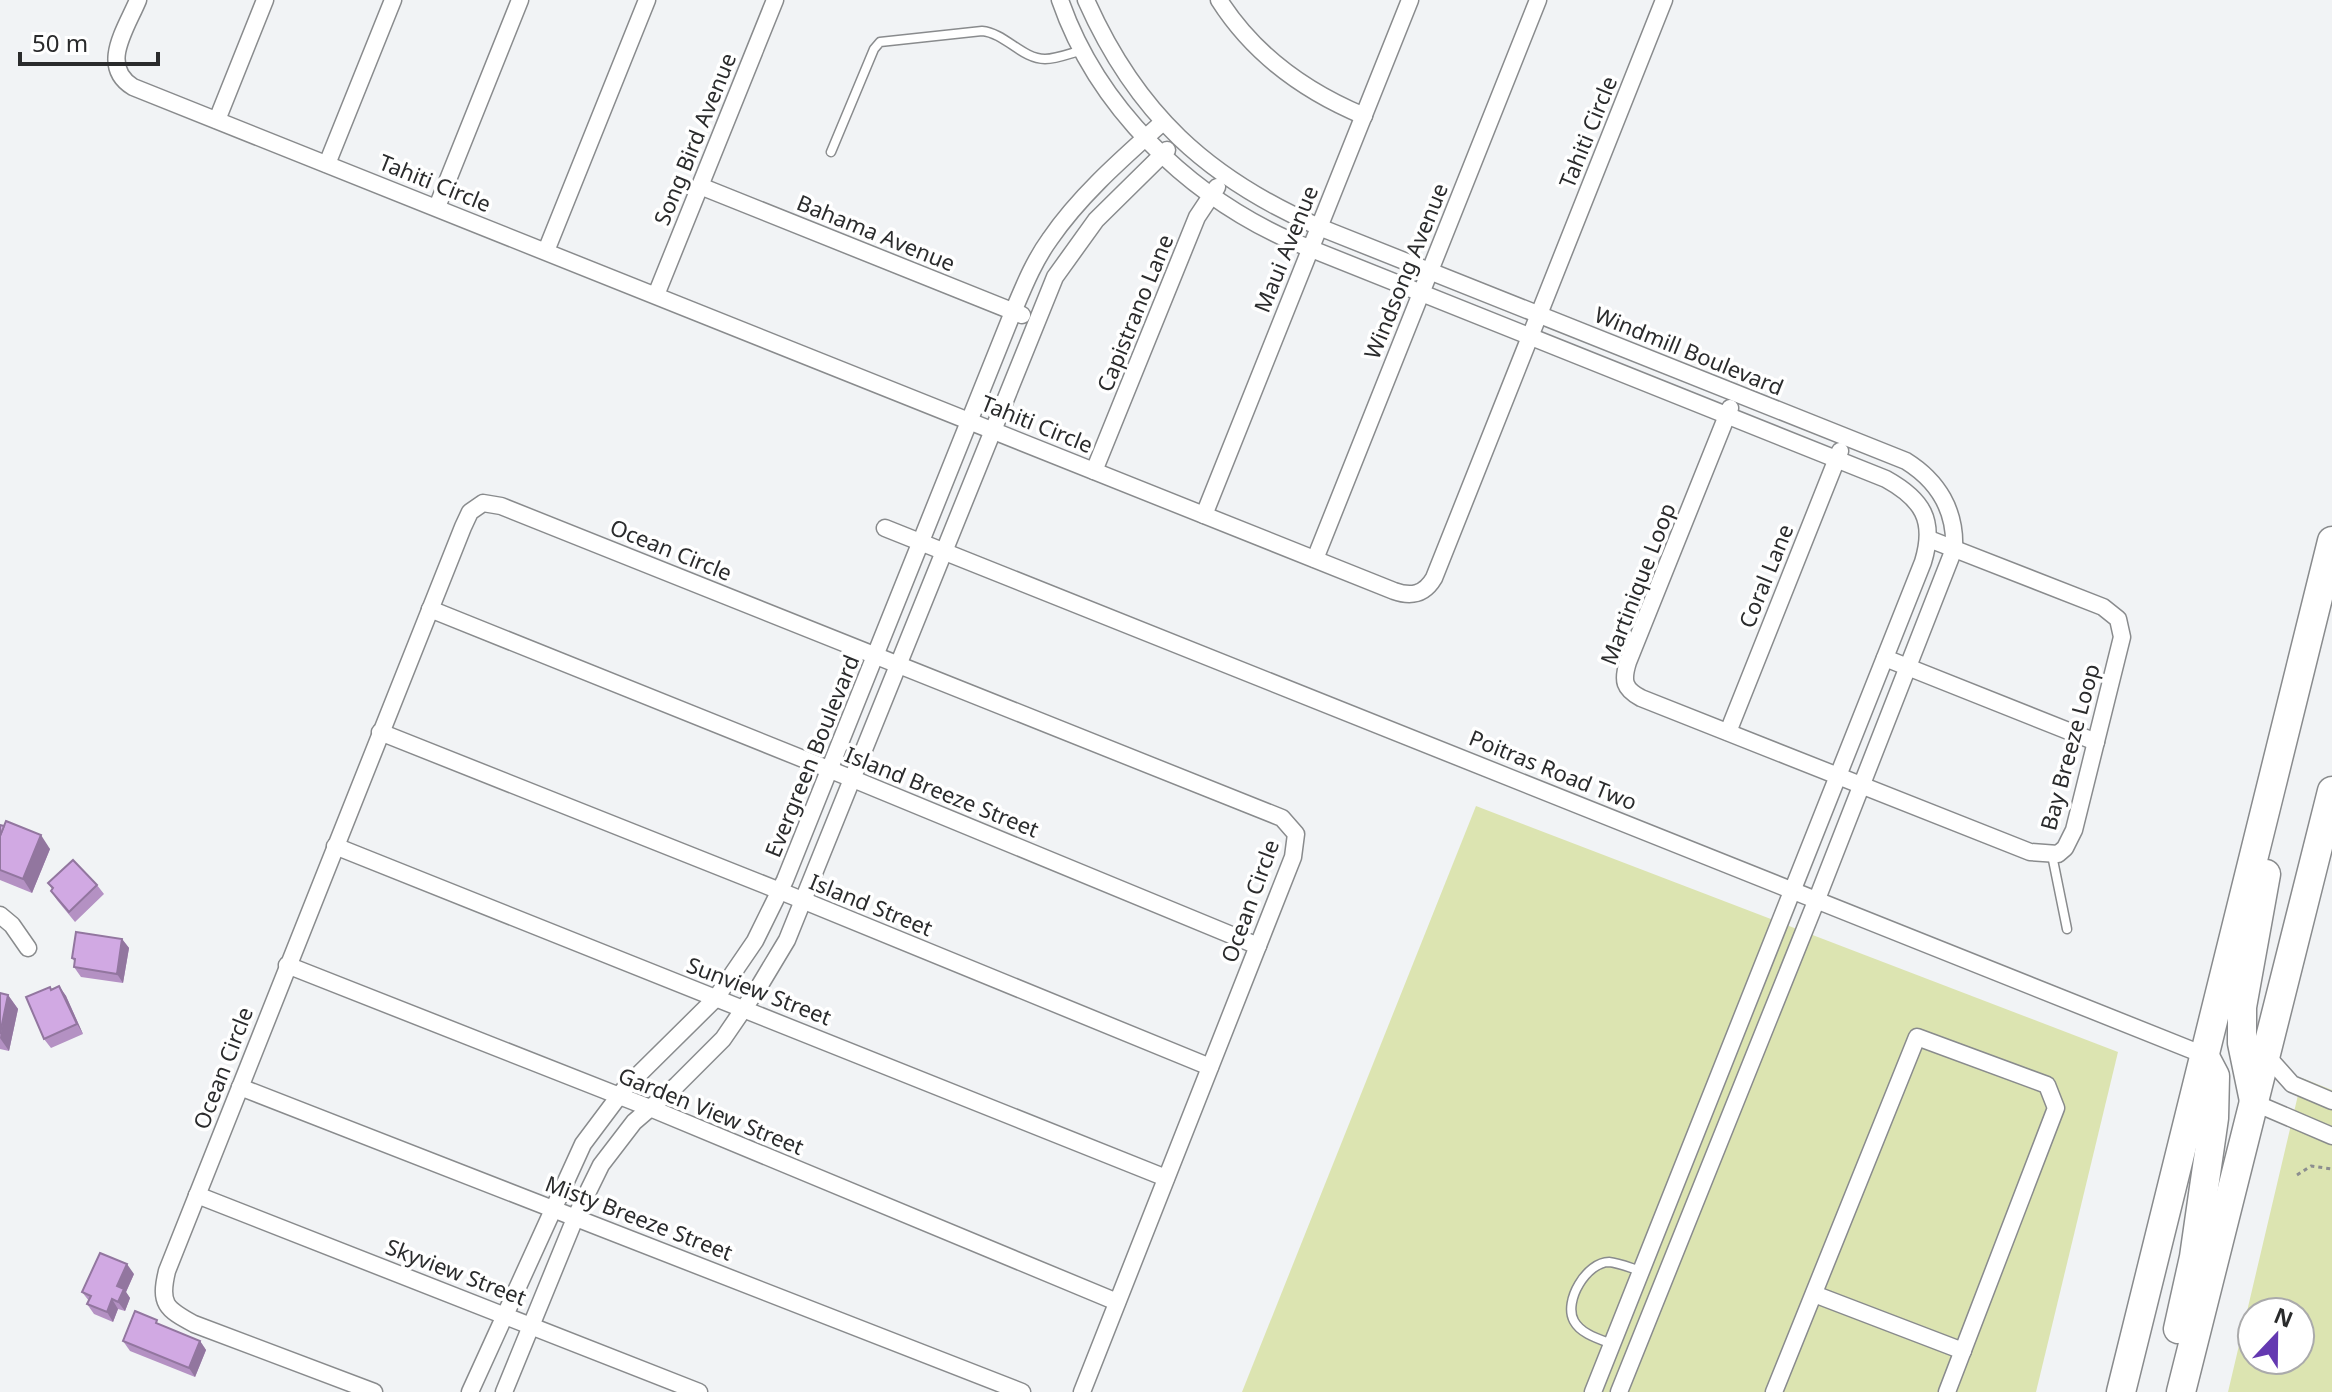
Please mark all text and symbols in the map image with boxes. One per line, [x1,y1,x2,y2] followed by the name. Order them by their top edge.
[20,16,158,66] scale bar
[32,26,88,59] text: 50 m
[646,48,742,229] street label: Song Bird Avenue
[1551,71,1623,192] street label: Tahiti Circle
[375,146,496,218] street label: Tahiti Circle
[1356,178,1454,363] street label: Windsong Avenue
[1246,181,1324,317] street label: Maui Avenue
[793,187,960,278] street label: Bahama Avenue
[1089,229,1179,396] street label: Capistrano Lane
[1591,298,1788,402] street label: Windmill Boulevard
[977,387,1098,459] street label: Tahiti Circle
[1592,498,1682,669] street label: Martinique Loop
[606,511,737,587] street label: Ocean Circle
[1731,519,1799,632] street label: Coral Lane
[757,650,865,861] street label: Evergreen Boulevard
[2032,660,2106,833] street label: Bay Breeze Loop
[1465,722,1642,816] street label: Poitras Road Two
[841,739,1044,844] street label: Island Breeze Street
[1213,835,1285,966] street label: Ocean Circle
[805,866,937,942] street label: Island Street
[683,949,836,1031] street label: Sunview Street
[185,1002,259,1133] street label: Ocean Circle
[614,1059,809,1161] street label: Garden View Street
[541,1167,737,1267] street label: Misty Breeze Street
[382,1230,531,1312] street label: Skyview Street
[2236,1296,2316,1376] north arrow
[2270,1299,2298,1334] text: N

